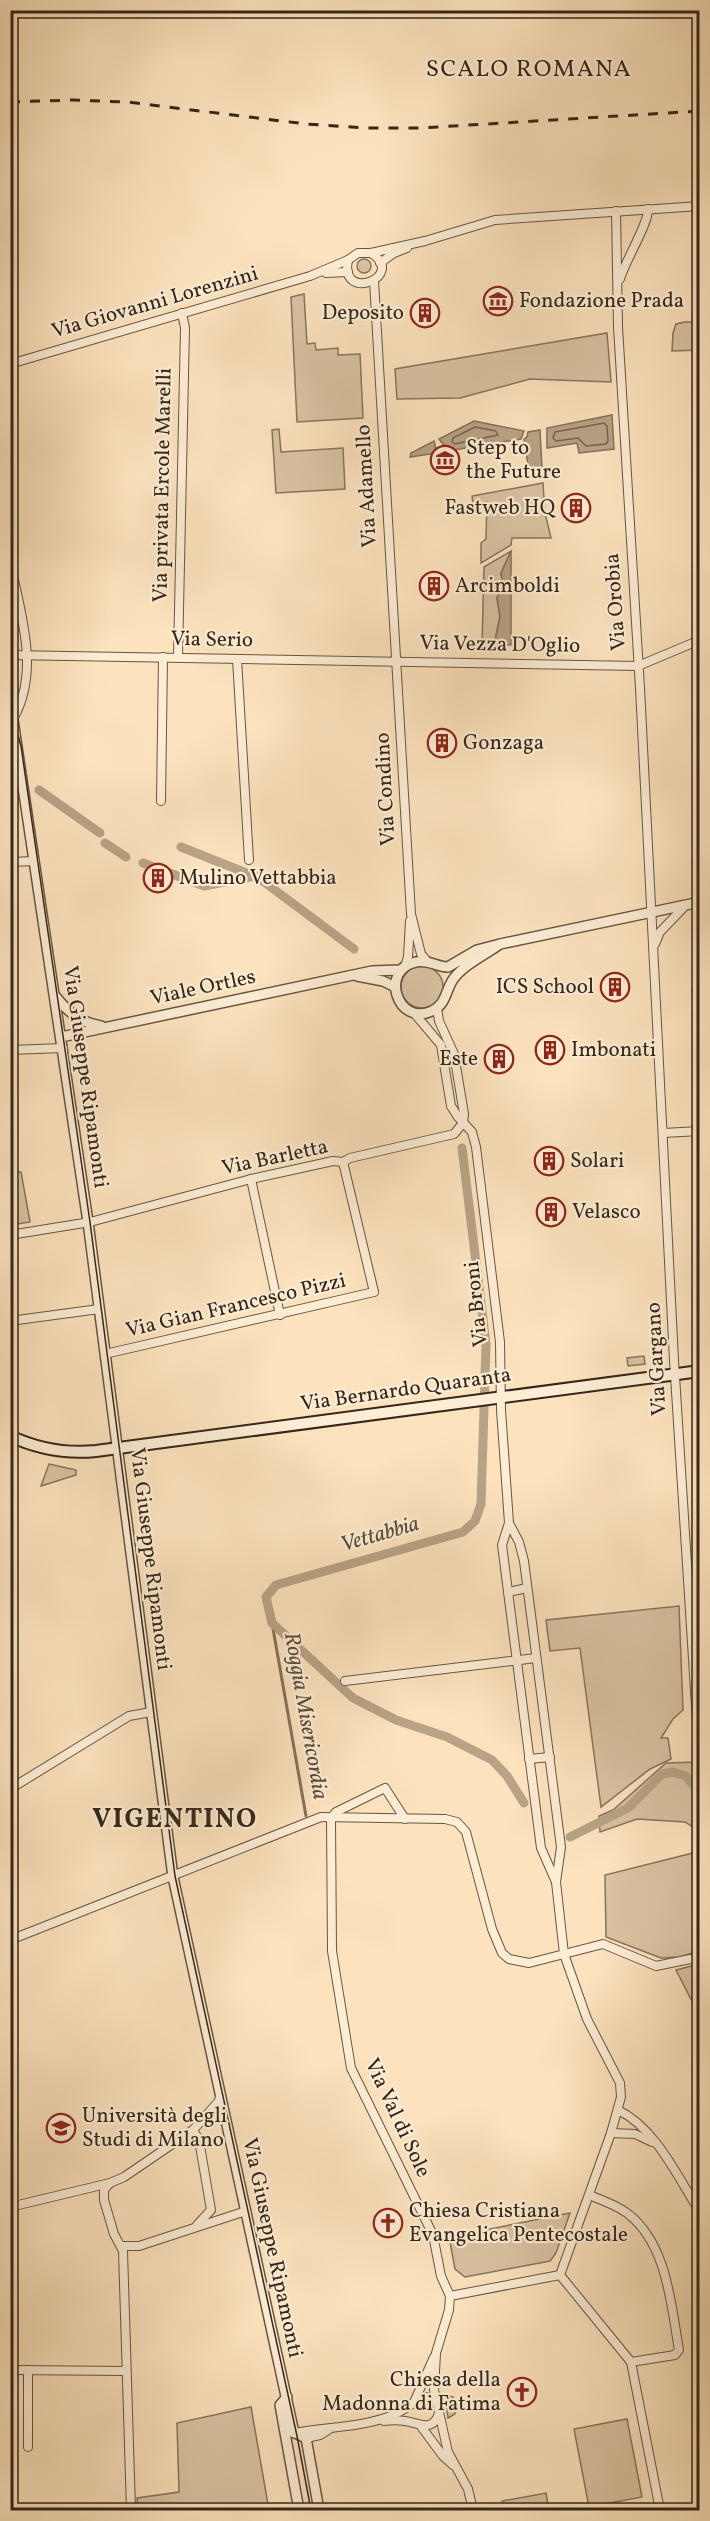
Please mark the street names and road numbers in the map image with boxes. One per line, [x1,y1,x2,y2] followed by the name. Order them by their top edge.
[48,260,262,346] street label: Via Giovanni Lorenzini
[146,367,180,603] street label: Via privata Ercole Marelli
[349,424,385,548] street label: Via Adamello
[598,552,634,652] street label: Via Orobia
[171,625,253,655] street label: Via Serio
[419,629,581,661] street label: Via Vezza D'Oglio
[369,731,403,847] street label: Via Condino
[148,963,259,1013] street label: Viale Ortles
[55,964,115,1190] street label: Via Giuseppe Ripamonti
[219,1133,331,1183] street label: Via Barletta
[458,1260,496,1348] street label: Via Broni
[123,1267,349,1345] street label: Via Gian Francesco Pizzi
[640,1301,674,1417] street label: Via Gargano
[299,1361,513,1419] street label: Via Bernardo Quaranta
[122,1446,178,1672] street label: Via Giuseppe Ripamonti
[357,2054,437,2182] street label: Via Val di Sole
[235,2135,309,2361] street label: Via Giuseppe Ripamonti

